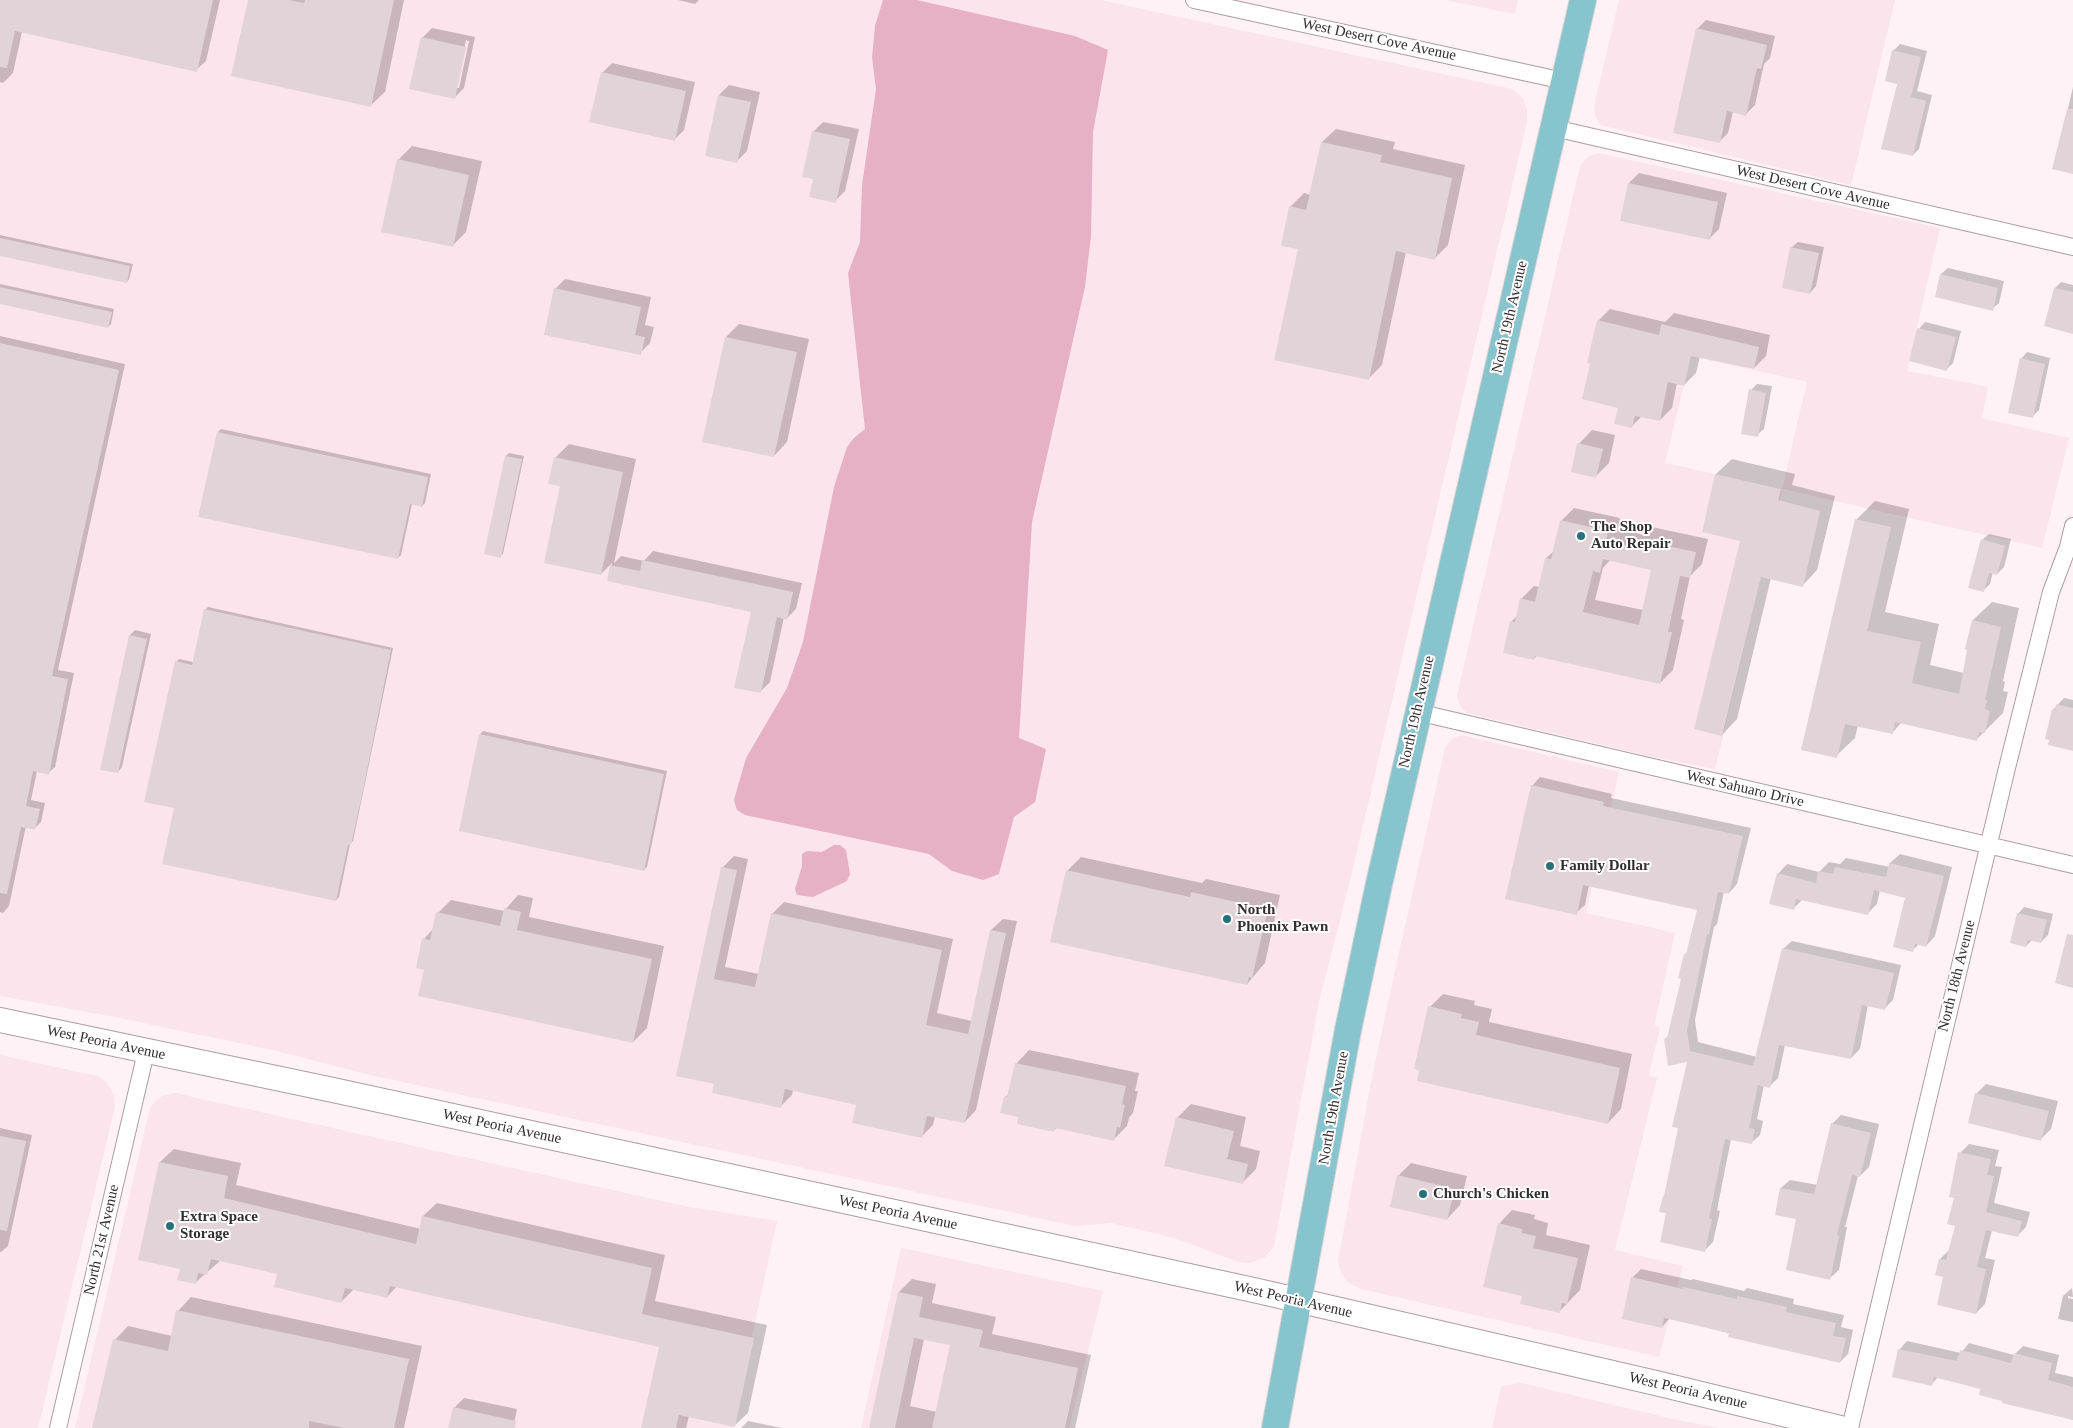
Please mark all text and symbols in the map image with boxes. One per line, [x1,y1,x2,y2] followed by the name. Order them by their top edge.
[1300,15,1458,65] street label: West Desert Cove Avenue
[1734,162,1892,214] street label: West Desert Cove Avenue
[1488,259,1532,375] street label: North 19th Avenue
[1591,518,1671,553] place label: The Shop Auto Repair
[1575,530,1587,542] marker: The Shop Auto Repair
[1395,654,1439,770] street label: North 19th Avenue
[1684,767,1806,811] street label: West Sahuaro Drive
[1560,857,1650,875] place label: Family Dollar
[1544,860,1556,872] marker: Family Dollar
[1237,901,1328,936] place label: North Phoenix Pawn
[1221,913,1233,925] marker: North Phoenix Pawn
[1934,918,1980,1034] street label: North 18th Avenue
[45,1022,167,1064] street label: West Peoria Avenue
[1315,1050,1353,1166] street label: North 19th Avenue
[441,1106,563,1148] street label: West Peoria Avenue
[81,1183,123,1297] street label: North 21st Avenue
[1433,1185,1549,1203] place label: Church's Chicken
[1417,1188,1429,1200] marker: Church's Chicken
[837,1192,959,1234] street label: West Peoria Avenue
[180,1208,258,1243] place label: Extra Space Storage
[164,1220,176,1232] marker: Extra Space Storage
[1232,1278,1354,1322] street label: West Peoria Avenue
[1627,1369,1749,1413] street label: West Peoria Avenue

